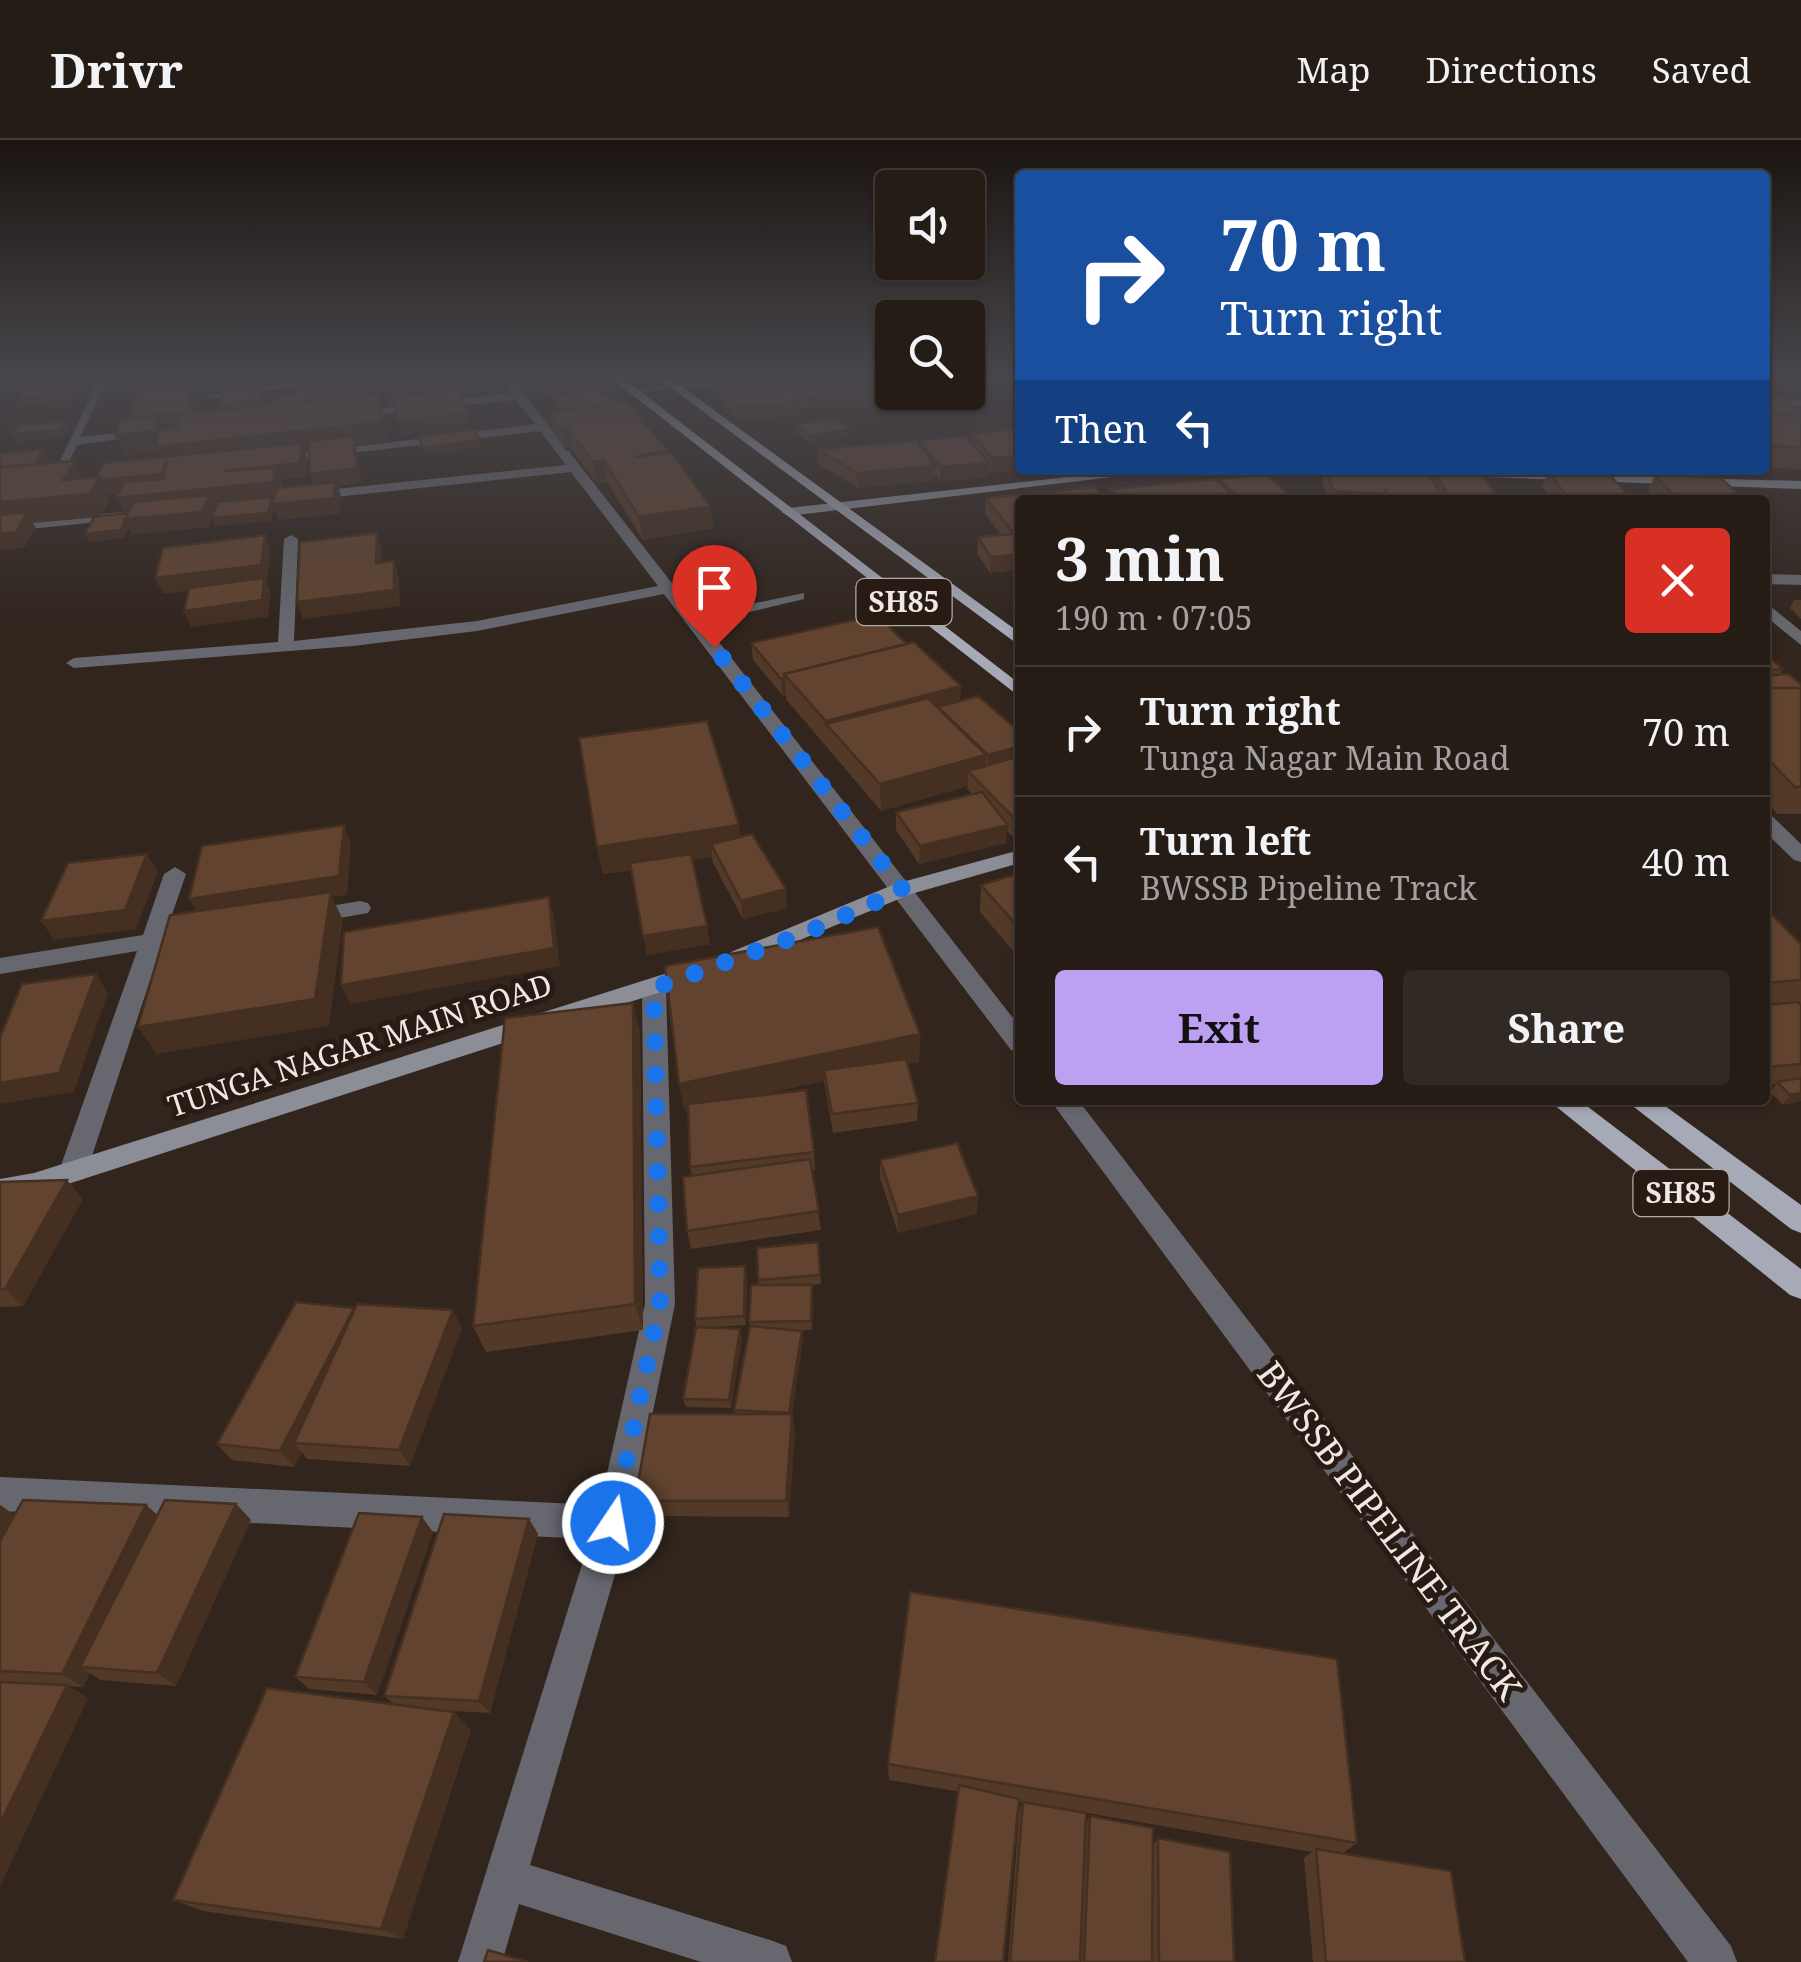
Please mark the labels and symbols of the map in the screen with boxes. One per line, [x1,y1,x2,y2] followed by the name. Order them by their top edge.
[672,545,757,648] pin
[856,579,952,625] road number: SH85
[162,963,557,1126] street label: TUNGA NAGAR MAIN ROAD
[1634,1170,1728,1216] road number: SH85
[1247,1351,1533,1709] street label: BWSSB PIPELINE TRACK
[561,1471,665,1575] position arrow

